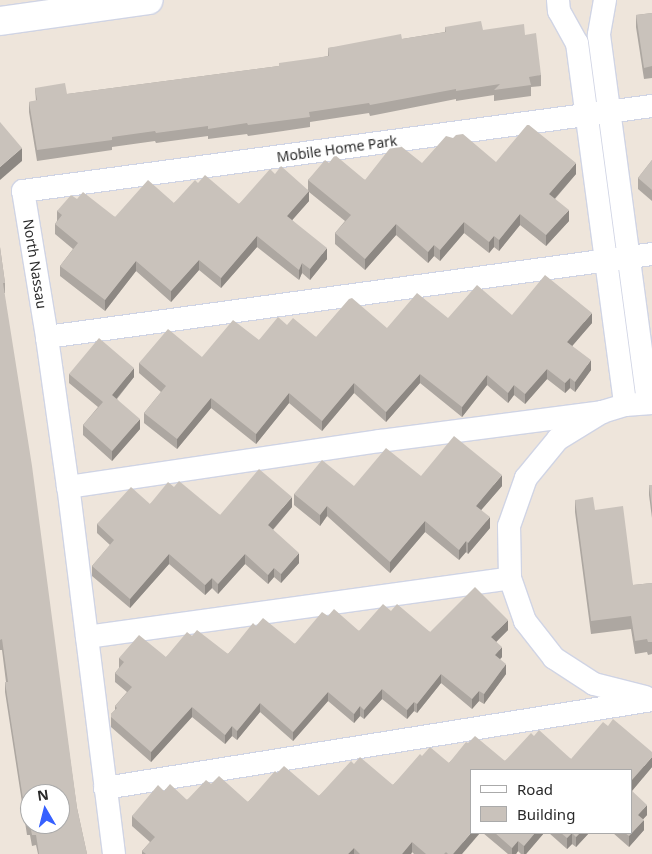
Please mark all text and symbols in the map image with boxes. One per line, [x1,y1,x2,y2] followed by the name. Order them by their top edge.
[276,132,398,166] street label: Mobile Home Park
[20,218,50,310] street label: North Nassau
[470,769,632,834] legend
[517,779,553,799] text: Road
[20,784,70,834] north arrow
[36,784,50,805] text: N
[517,804,575,824] text: Building

